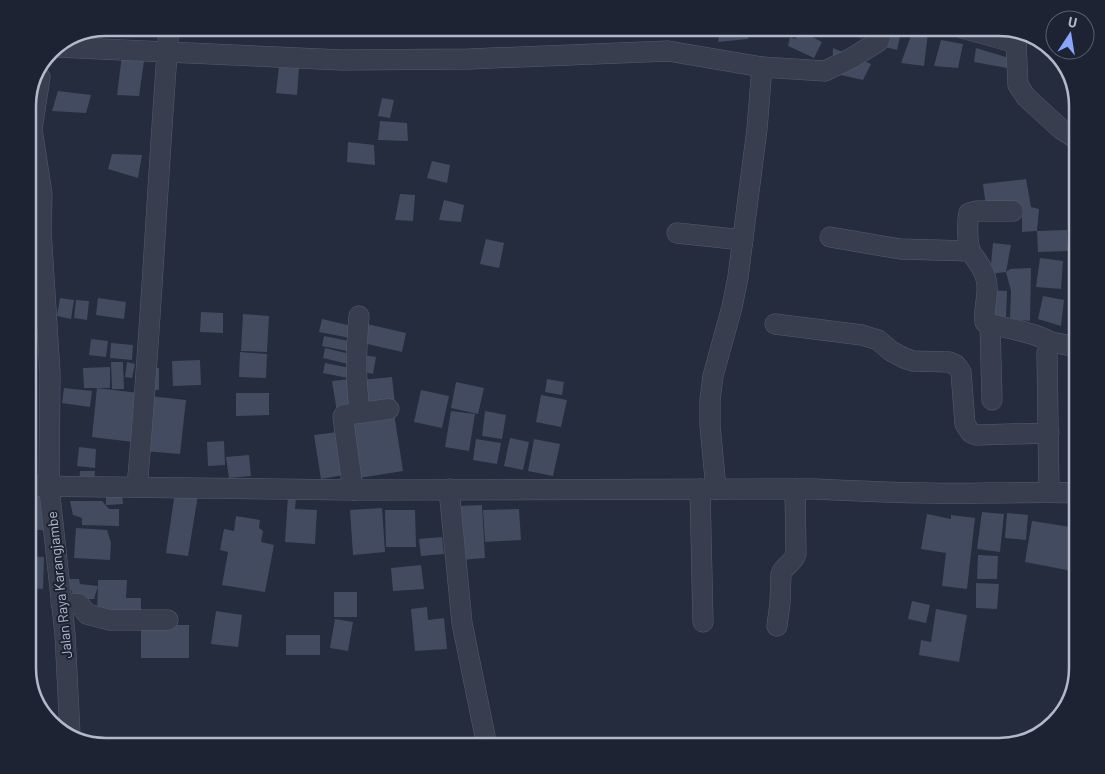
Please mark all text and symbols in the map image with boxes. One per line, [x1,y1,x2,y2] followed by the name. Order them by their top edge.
[1045,10,1095,60] north arrow
[1067,13,1079,31] text: U
[43,511,75,659] street label: Jalan Raya Karangjambe

